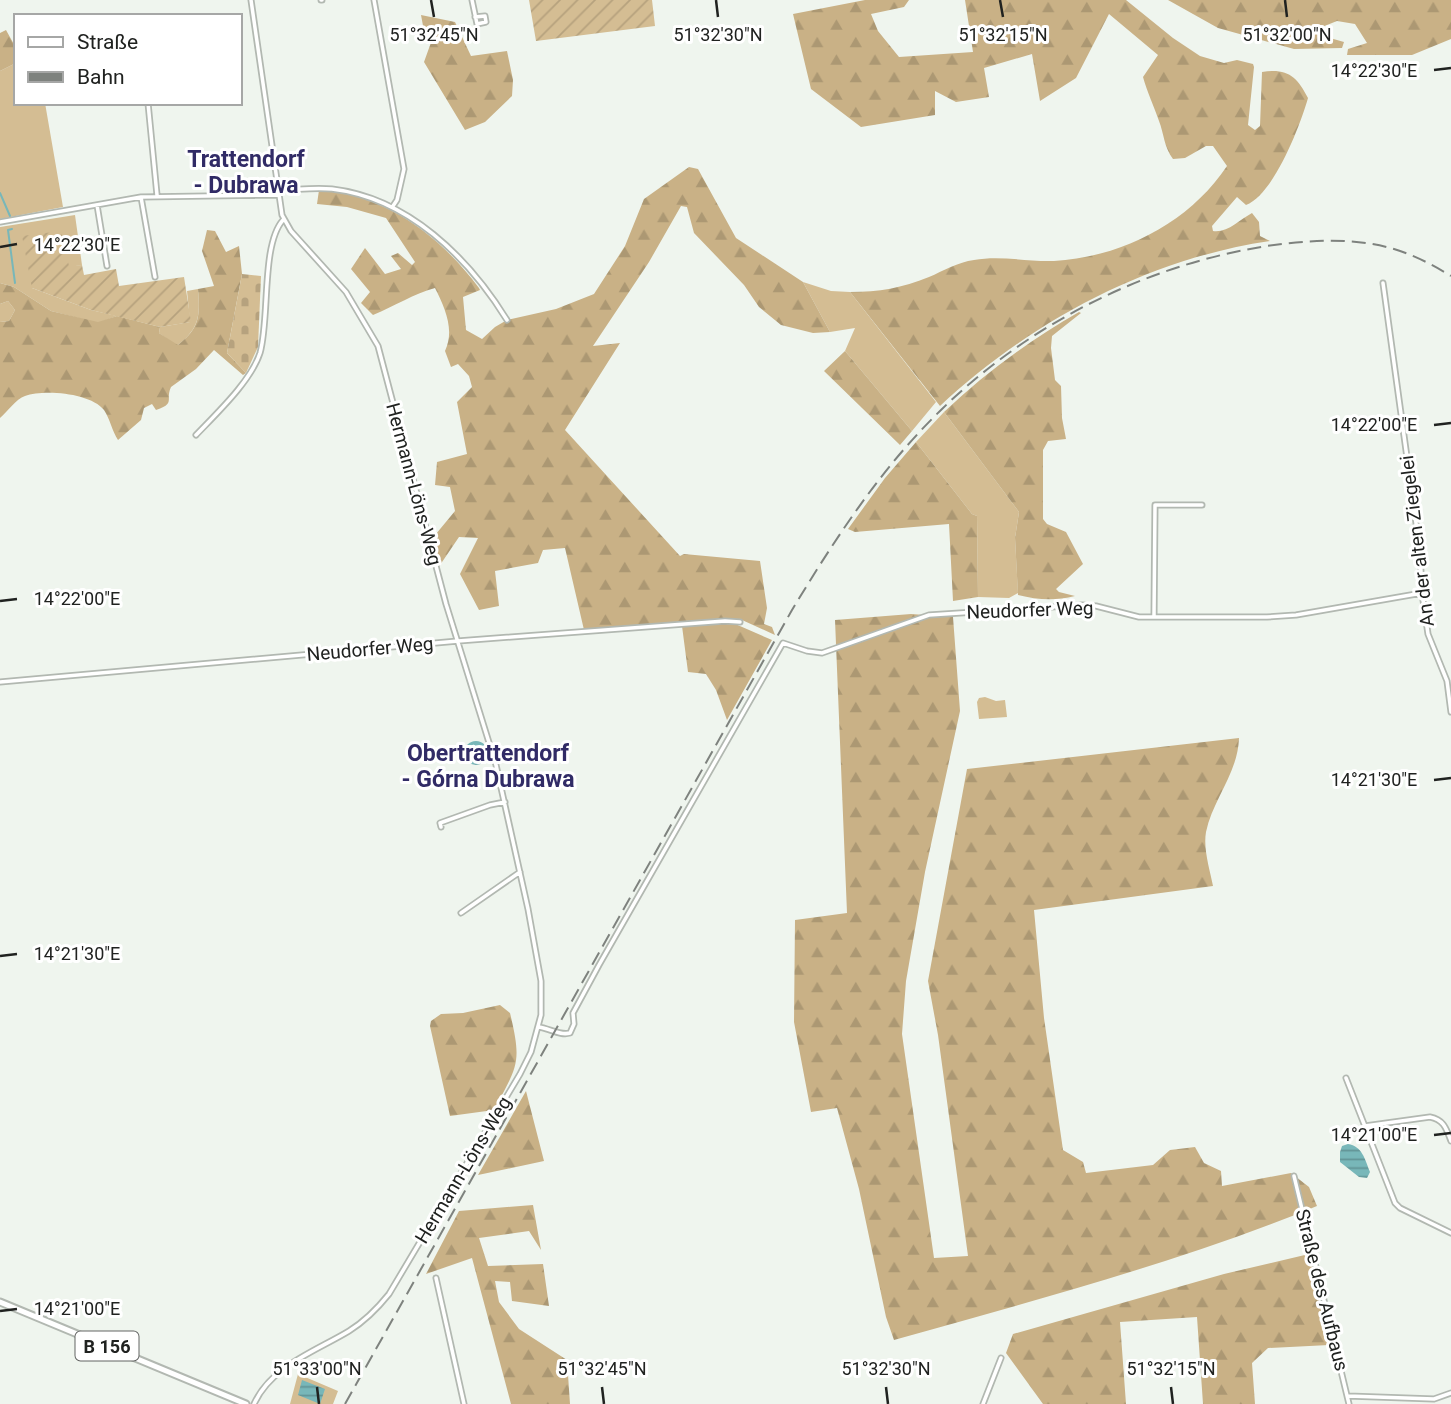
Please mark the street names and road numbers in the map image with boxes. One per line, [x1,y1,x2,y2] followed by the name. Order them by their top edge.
[381,400,447,568] street label: Hermann-Löns-Weg
[1395,454,1439,628] street label: An der alten Ziegelei
[966,596,1094,624] street label: Neudorfer Weg
[306,632,434,666] street label: Neudorfer Weg
[410,1092,516,1248] street label: Hermann-Löns-Weg
[1291,1207,1353,1373] street label: Straße des Aufbaus
[76,1331,138,1360] road number: B 156

